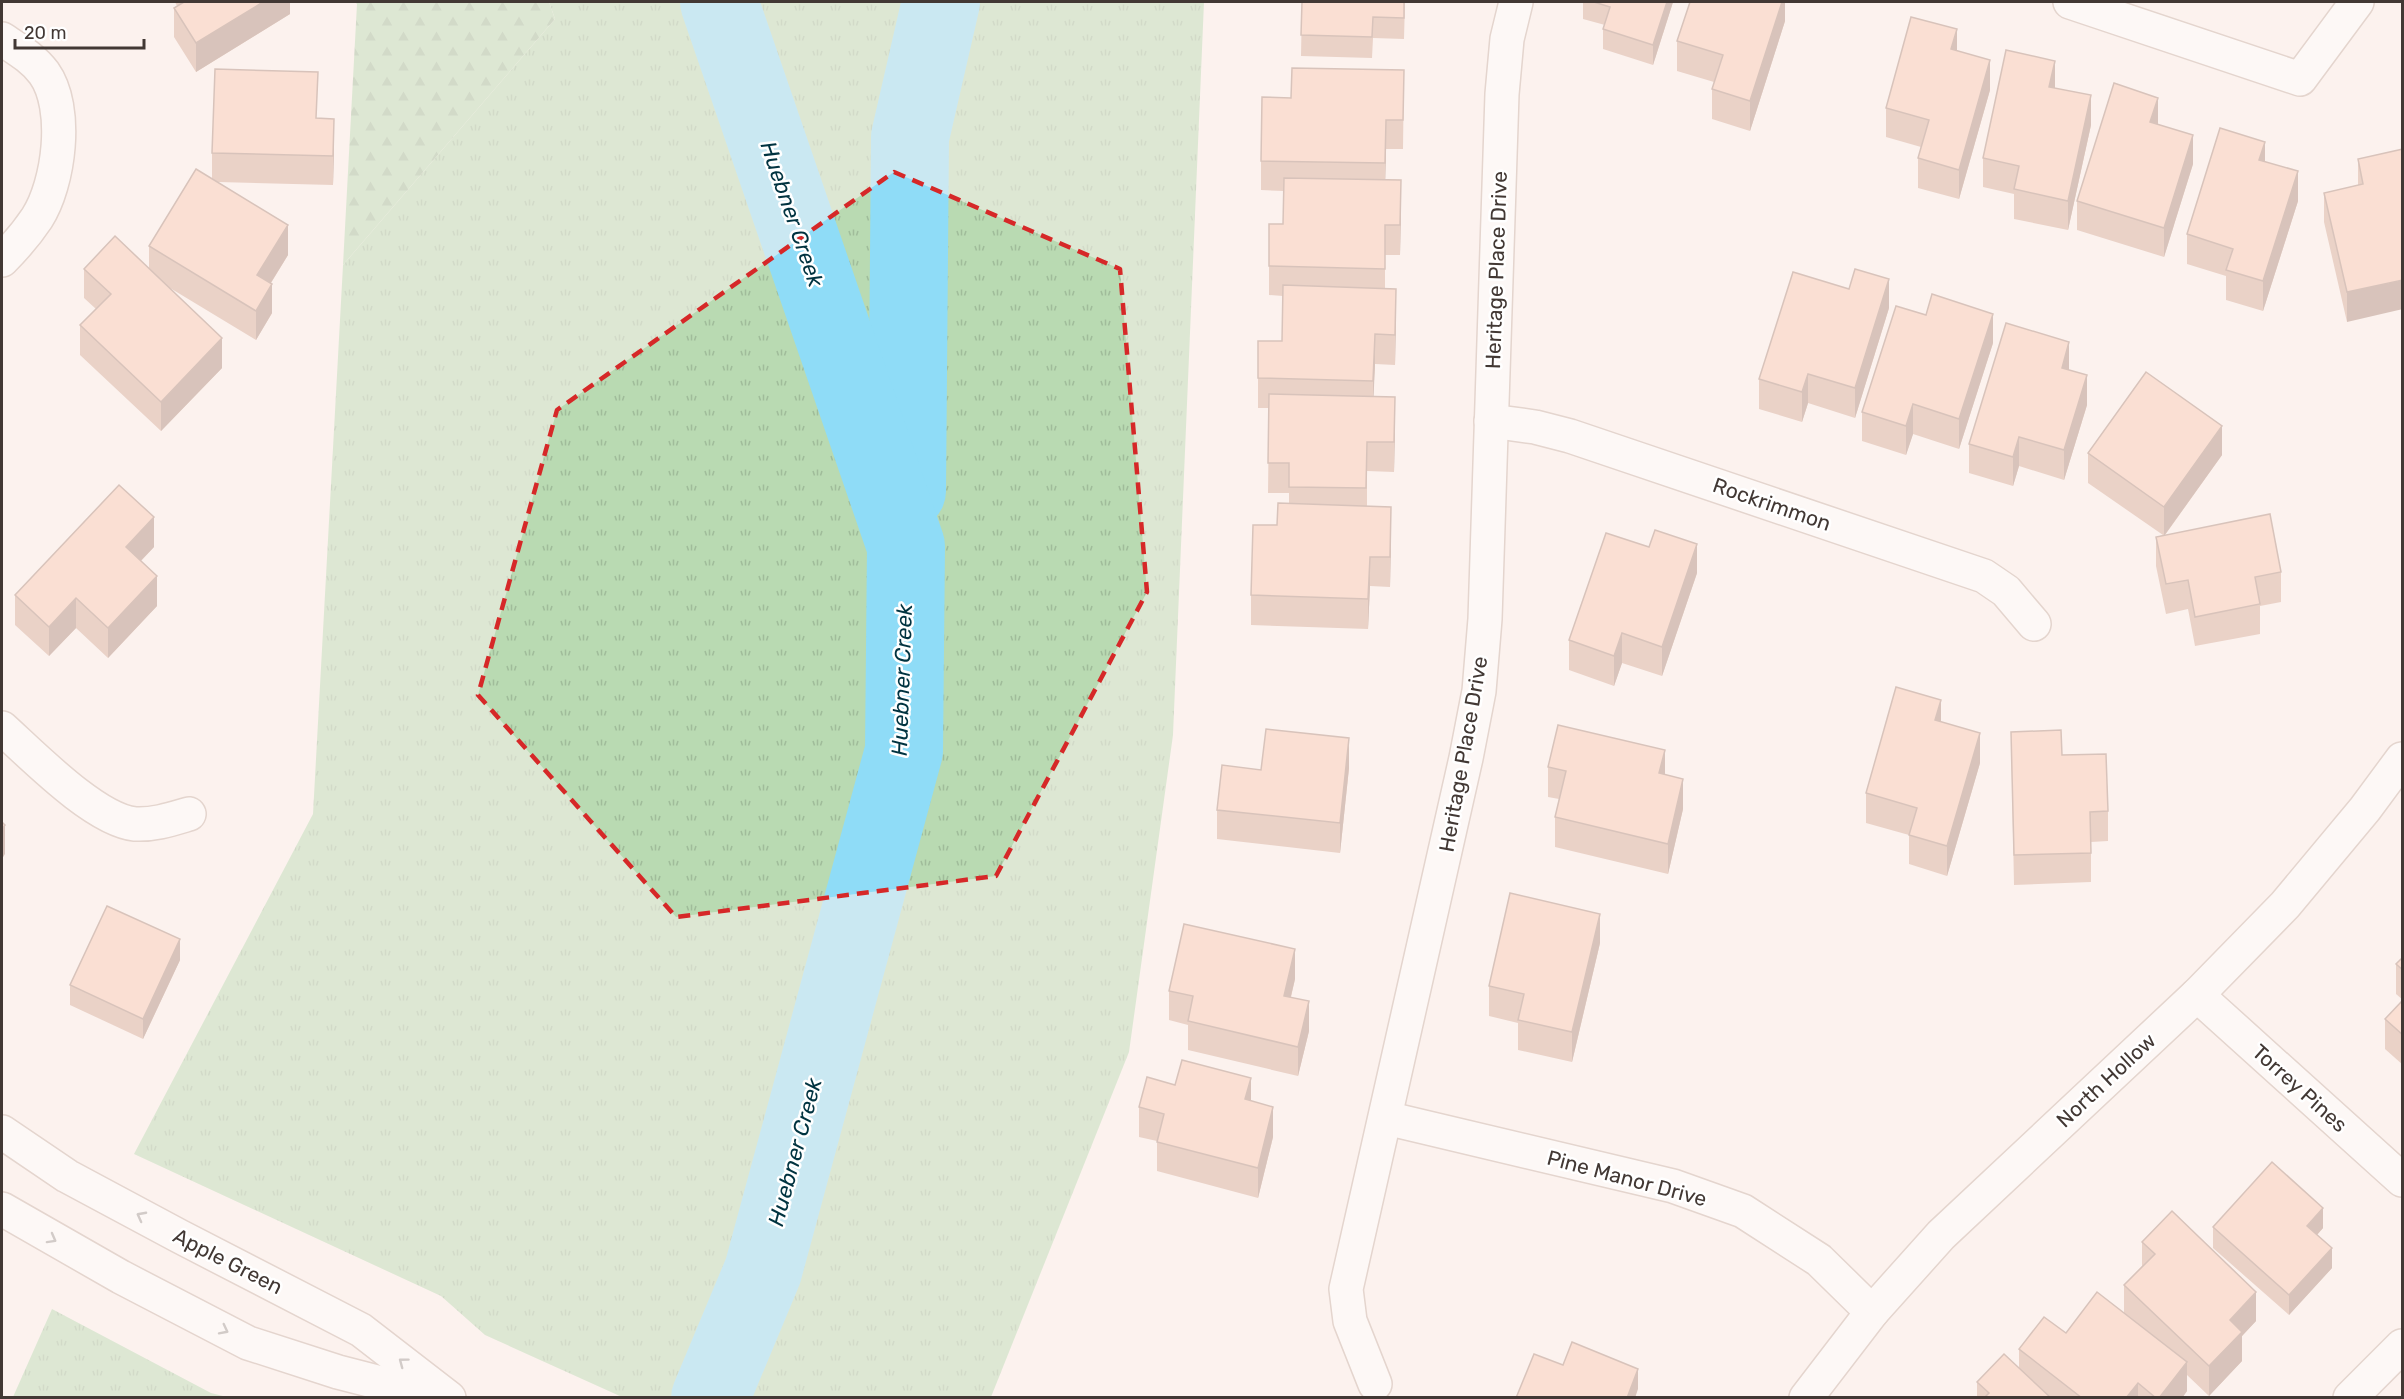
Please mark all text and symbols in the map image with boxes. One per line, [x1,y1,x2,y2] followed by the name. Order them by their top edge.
[15,12,144,50] scale bar
[24,22,66,44] text: 20 m
[754,138,830,291] water label: Huebner Creek
[1480,170,1512,370] street label: Heritage Place Drive
[1710,472,1834,536] street label: Rockrimmon
[886,603,918,756] water label: Huebner Creek
[1433,654,1493,854] street label: Heritage Place Drive
[2051,1028,2161,1132] street label: North Hollow
[2247,1039,2353,1137] street label: Torrey Pines
[762,1074,828,1229] water label: Huebner Creek
[1544,1145,1710,1211] street label: Pine Manor Drive
[137,1212,148,1223] one-way arrow
[169,1223,287,1299] street label: Apple Green
[46,1231,56,1243] one-way arrow
[218,1323,229,1335] one-way arrow
[398,1358,409,1369] one-way arrow

